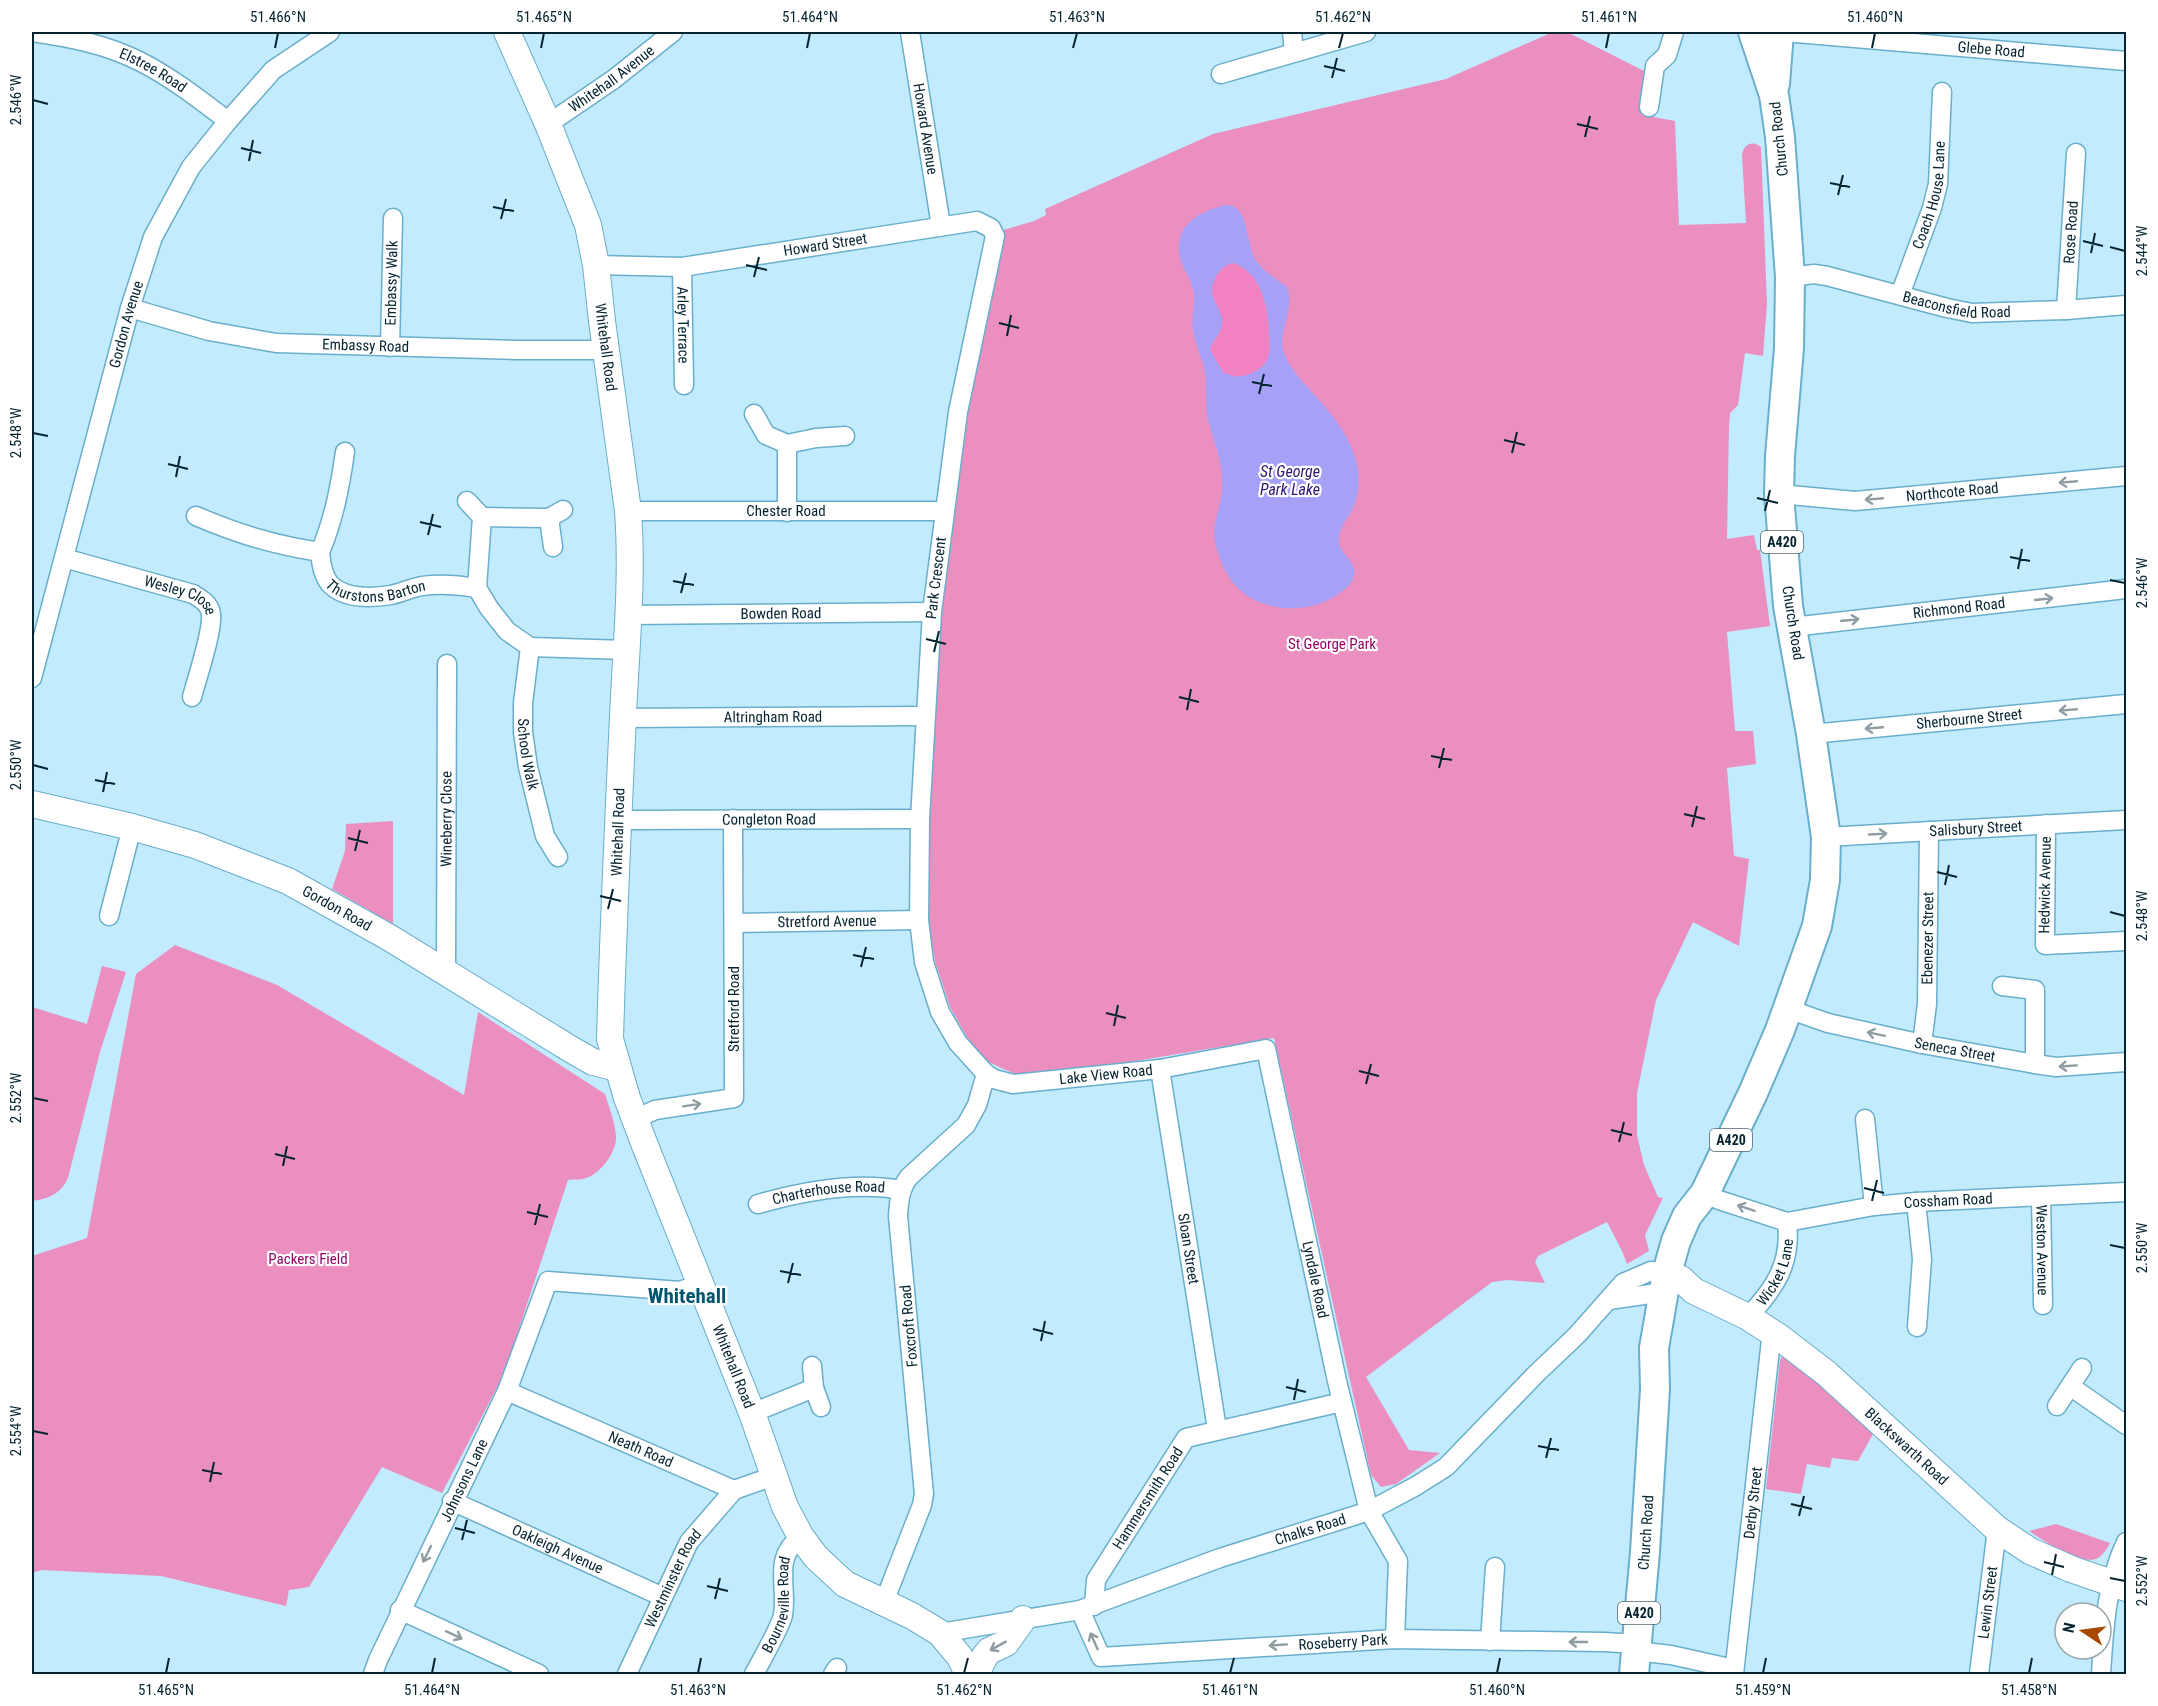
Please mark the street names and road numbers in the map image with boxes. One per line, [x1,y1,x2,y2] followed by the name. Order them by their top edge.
[1957,38,2026,61] street label: Glebe Road
[565,41,658,116] street label: Whitehall Avenue
[117,44,190,96] street label: Elstree Road
[909,82,942,176] street label: Howard Avenue
[1766,101,1792,177] street label: Church Road
[1909,141,1949,252] street label: Coach House Lane
[2060,200,2082,264] street label: Rose Road
[782,229,868,260] street label: Howard Street
[381,240,401,326] street label: Embassy Walk
[106,278,147,370] street label: Gordon Avenue
[673,286,693,364] street label: Arley Terrace
[1901,288,2011,322] street label: Beaconsfield Road
[591,302,621,392] street label: Whitehall Road
[322,335,409,356] street label: Embassy Road
[1905,479,1999,505] street label: Northcote Road
[746,502,826,520] street label: Chester Road
[1761,531,1803,553] road number: A420
[922,536,950,620] street label: Park Crescent
[142,572,220,617] street label: Wesley Close
[322,576,427,606] street label: Thurstons Barton
[1778,584,1808,662] street label: Church Road
[1912,594,2006,622] street label: Richmond Road
[740,604,821,623] street label: Bowden Road
[1915,705,2023,733] street label: Sherbourne Street
[724,708,822,726] street label: Altringham Road
[514,718,542,792] street label: School Walk
[437,771,456,867] street label: Wineberry Close
[607,787,629,877] street label: Whitehall Road
[722,810,816,829] street label: Congleton Road
[1929,817,2023,840] street label: Salisbury Street
[2035,836,2055,934] street label: Hedwick Avenue
[299,882,375,935] street label: Gordon Road
[1918,892,1937,985] street label: Ebenezer Street
[777,912,877,931] street label: Stretford Avenue
[725,966,743,1052] street label: Stretford Road
[1913,1034,1997,1066] street label: Seneca Street
[1058,1061,1153,1088] street label: Lake View Road
[1710,1129,1752,1151] road number: A420
[770,1178,886,1209] street label: Charterhouse Road
[1903,1189,1993,1212] street label: Cossham Road
[2032,1204,2052,1296] street label: Weston Avenue
[1174,1212,1203,1286] street label: Sloan Street
[1753,1238,1797,1309] street label: Wicket Lane
[1298,1239,1332,1320] street label: Lyndale Road
[896,1284,922,1368] street label: Foxcroft Road
[709,1322,758,1411] street label: Whitehall Road
[1861,1404,1952,1489] street label: Blackswarth Road
[606,1427,676,1471] street label: Neath Road
[437,1436,492,1525] street label: Johnsons Lane
[1109,1444,1187,1553] street label: Hammersmith Road
[1740,1466,1766,1540] street label: Derby Street
[1634,1494,1657,1571] street label: Church Road
[1273,1510,1348,1549] street label: Chalks Road
[509,1521,606,1578] street label: Oakleigh Avenue
[641,1525,705,1631] street label: Westminster Road
[758,1554,794,1656] street label: Bourneville Road
[1974,1565,2001,1640] street label: Lewin Street
[1618,1602,1660,1624] road number: A420
[1298,1630,1389,1654] street label: Roseberry Park

